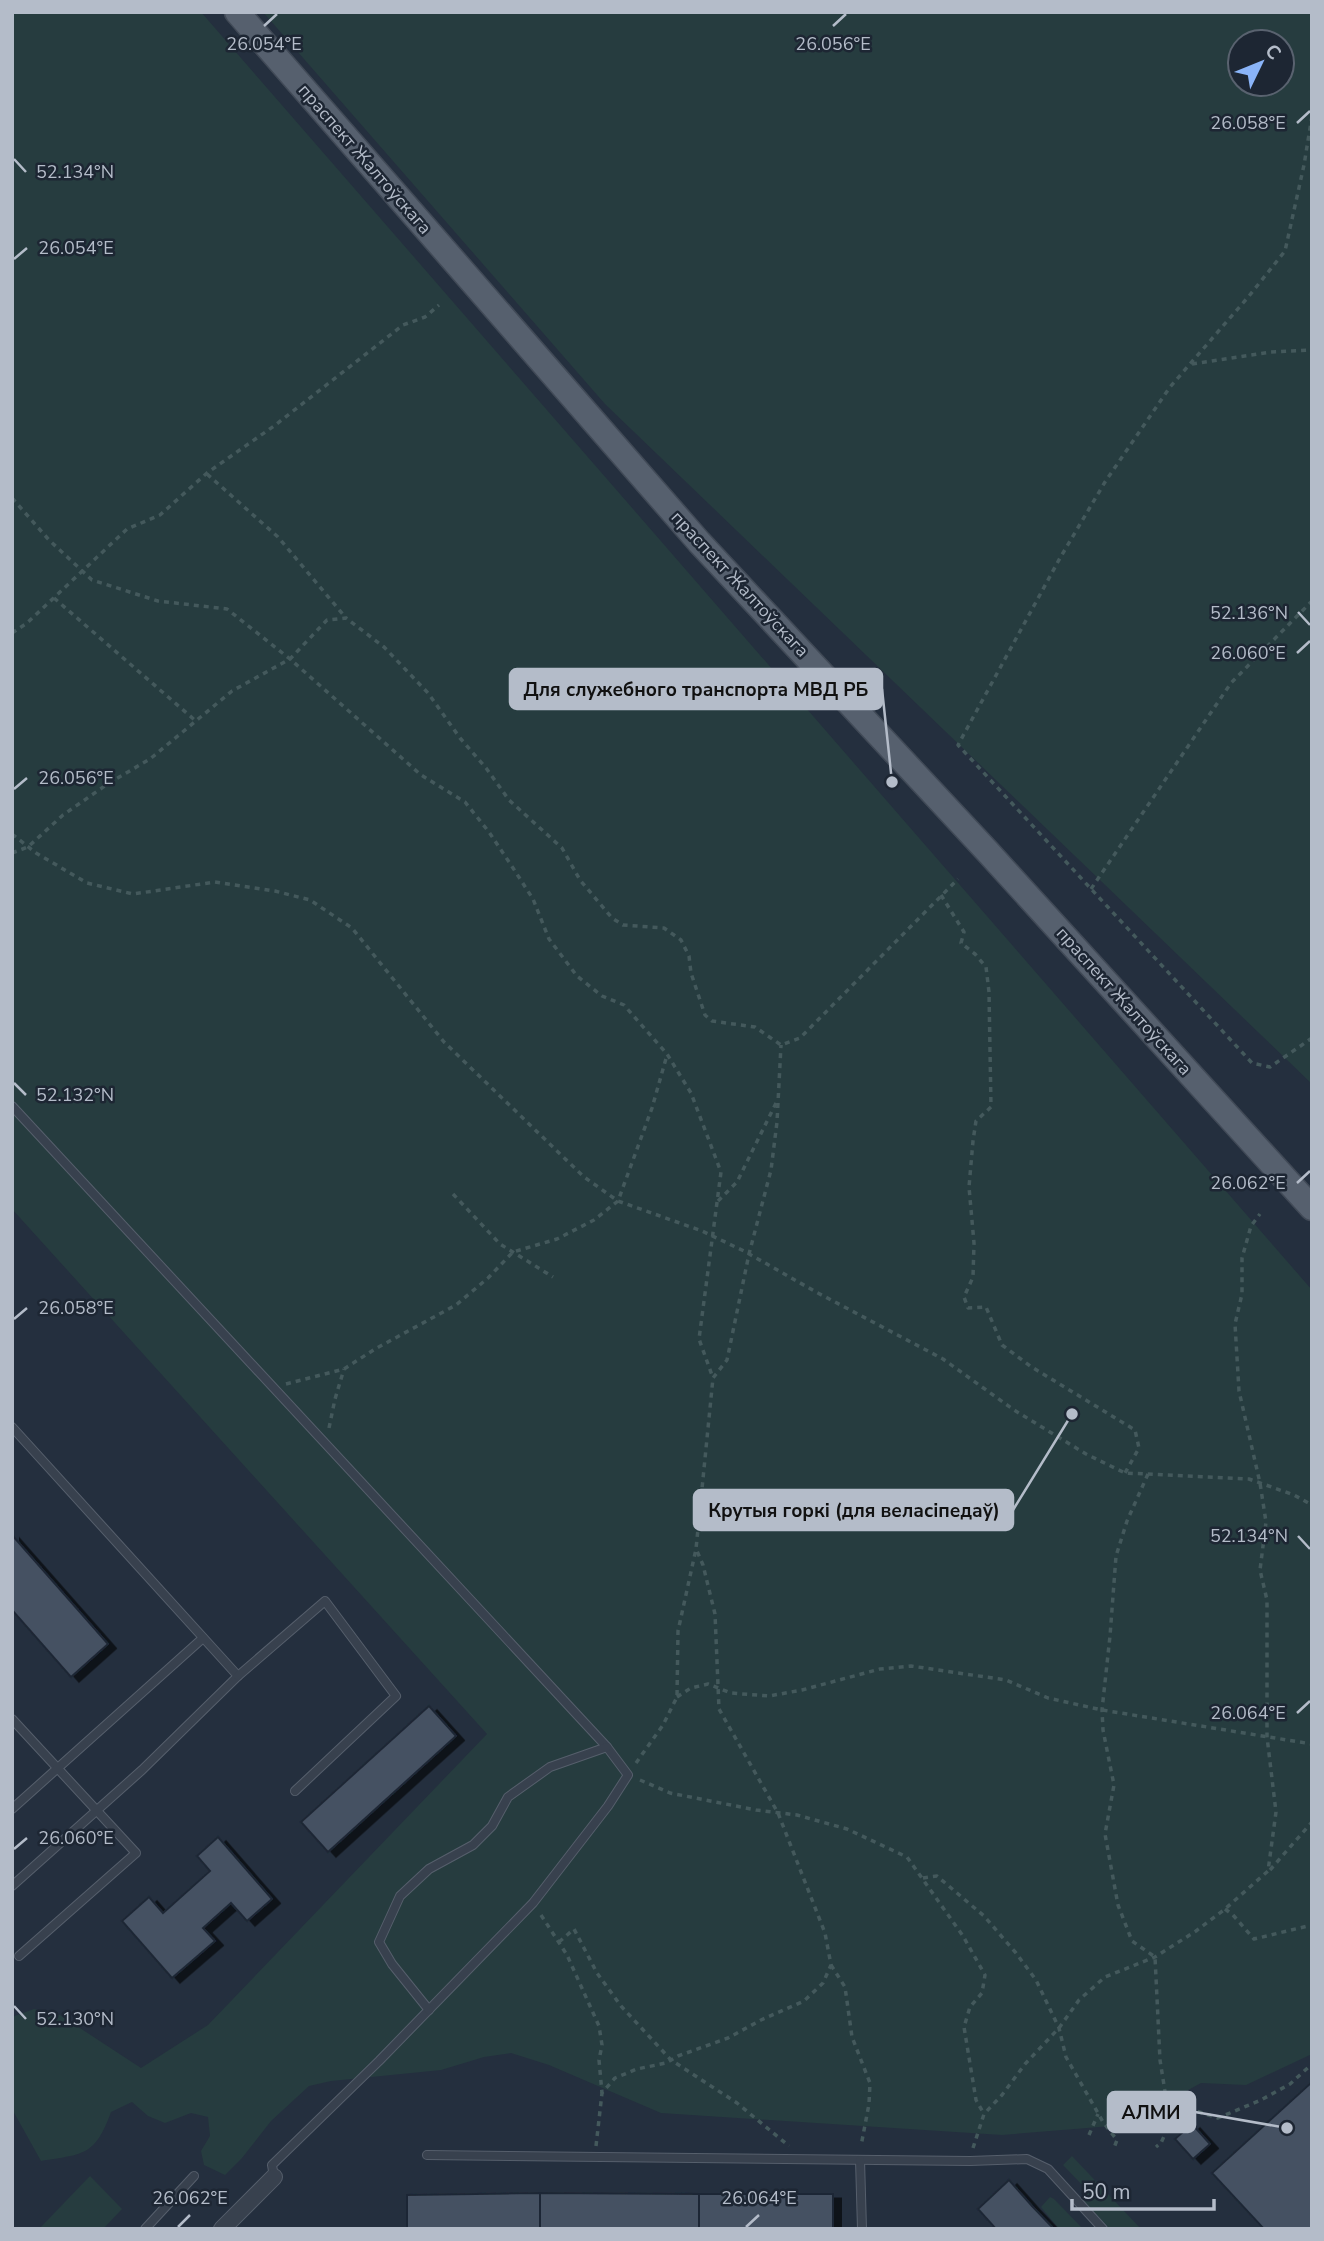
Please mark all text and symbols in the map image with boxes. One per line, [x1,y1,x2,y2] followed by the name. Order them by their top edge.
[1226,28,1296,98] north arrow
[226,32,302,56] text: 26.054°E
[795,32,871,56] text: 26.056°E
[1259,39,1287,66] text: С
[293,79,437,239] street label: праспект Жалтоўскага
[1210,111,1286,135] text: 26.058°E
[36,160,114,184] text: 52.134°N
[38,236,114,260] text: 26.054°E
[666,506,814,662] street label: праспект Жалтоўскага
[1210,601,1288,625] text: 52.136°N
[1210,641,1286,665] text: 26.060°E
[510,669,882,709] callout: Для служебного транспорта МВД РБ
[524,677,869,703] text: Для служебного транспорта МВД РБ
[38,766,114,790] text: 26.056°E
[1051,922,1197,1080] street label: праспект Жалтоўскага
[36,1083,114,1107] text: 52.132°N
[1210,1171,1286,1195] text: 26.062°E
[38,1296,114,1320] text: 26.058°E
[694,1490,1013,1530] callout: Крутыя горкі (для веласіпедаў)
[708,1498,1000,1524] text: Крутыя горкі (для веласіпедаў)
[1210,1524,1288,1548] text: 52.134°N
[1210,1701,1286,1725] text: 26.064°E
[38,1826,114,1850] text: 26.060°E
[36,2007,114,2031] text: 52.130°N
[1108,2092,1195,2132] callout: АЛМИ
[1121,2100,1181,2126] text: АЛМИ
[1072,2168,1214,2212] scale bar
[1082,2178,1131,2206] text: 50 m
[152,2186,228,2210] text: 26.062°E
[721,2186,797,2210] text: 26.064°E

